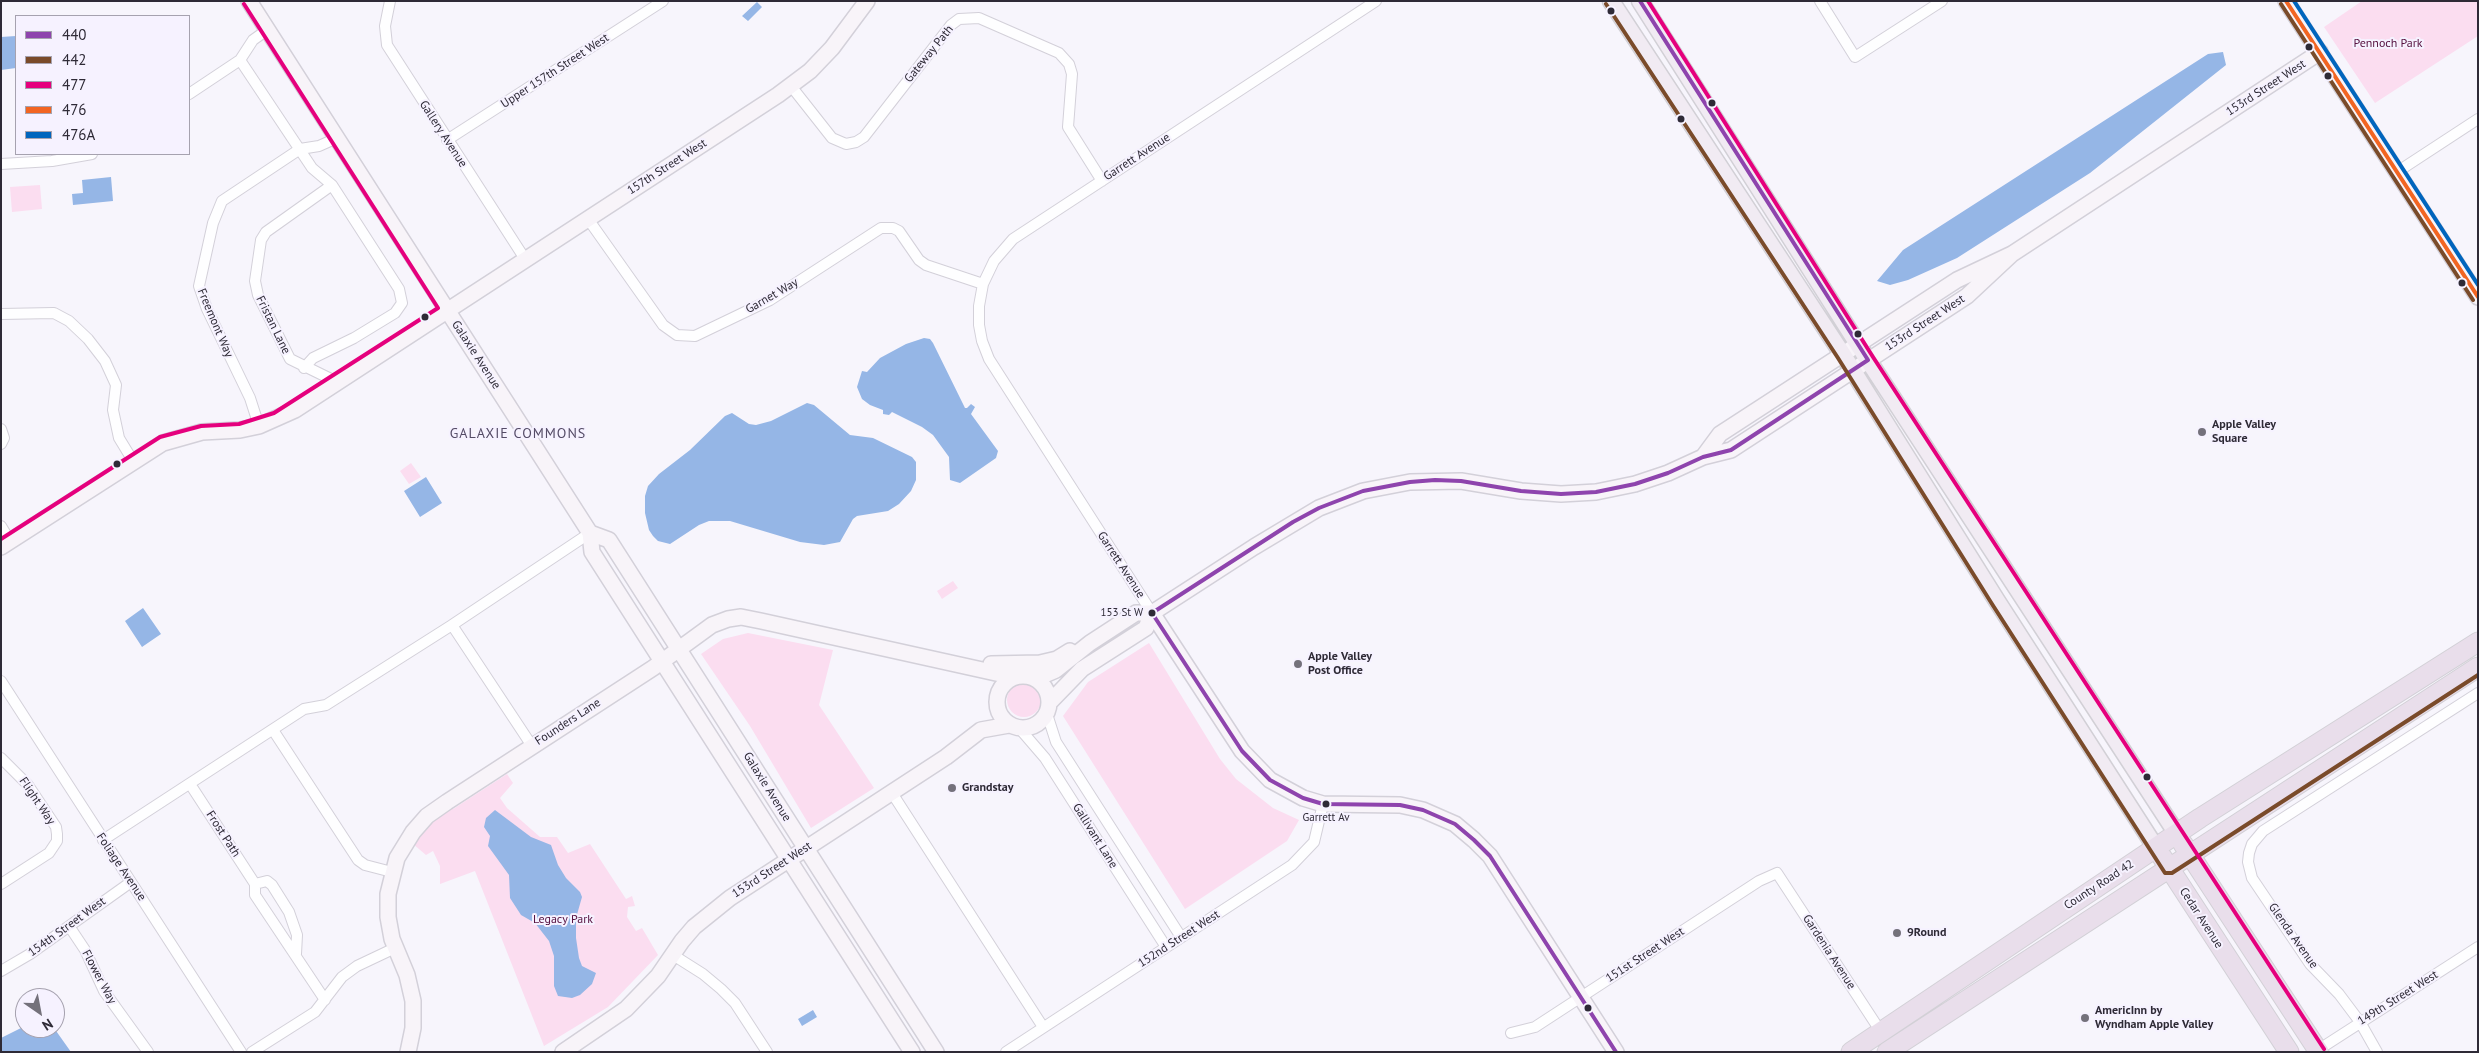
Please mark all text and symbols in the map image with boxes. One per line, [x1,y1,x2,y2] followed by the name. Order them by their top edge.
[1606,6,1616,16] unlabelled marker
[15,15,190,155] legend
[901,22,957,86] street label: Gateway Path
[62,25,87,44] text: 440
[498,31,612,111] street label: Upper 157th Street West
[2353,37,2423,51] park label: Pennoch Park
[2304,42,2314,52] unlabelled marker
[62,50,87,69] text: 442
[2224,57,2308,119] street label: 153rd Street West
[2323,71,2333,81] unlabelled marker
[62,75,87,94] text: 477
[416,98,470,170] street label: Gallery Avenue
[1707,98,1717,108] unlabelled marker
[62,100,87,119] text: 476
[1676,114,1686,124] unlabelled marker
[62,125,95,144] text: 476A
[1101,130,1173,184] street label: Garrett Avenue
[625,136,709,198] street label: 157th Street West
[743,275,801,317] street label: Garnet Way
[2457,278,2467,288] unlabelled marker
[194,286,236,360] street label: Freemont Way
[1883,292,1967,354] street label: 153rd Street West
[253,294,293,356] street label: Fristan Lane
[420,312,430,322] unlabelled marker
[448,318,504,392] street label: Galaxie Avenue
[1853,329,1863,339] unlabelled marker
[2212,418,2276,446] place label: Apple Valley Square
[448,426,588,442] district label: GALAXIE COMMONS
[2196,426,2208,438] marker: Apple Valley Square
[112,459,122,469] unlabelled marker
[1094,529,1148,601] street label: Garrett Avenue
[1100,606,1143,620] place label: 153 St W
[1147,608,1157,618] marker: 153 St W
[1308,650,1372,678] place label: Apple Valley Post Office
[1292,658,1304,670] marker: Apple Valley Post Office
[533,696,603,748] street label: Founders Lane
[740,750,794,824] street label: Galaxie Avenue
[2142,772,2152,782] unlabelled marker
[16,775,58,827] street label: Flight Way
[962,781,1013,795] place label: Grandstay
[946,782,958,794] marker: Grandstay
[1321,799,1331,809] marker: Garrett Av
[1069,801,1121,871] street label: Gallivant Lane
[203,808,243,860] street label: Frost Path
[1302,811,1350,825] place label: Garrett Av
[93,830,149,904] street label: Foliage Avenue
[730,839,814,901] street label: 153rd Street West
[2061,857,2137,913] street label: County Road 42
[2176,885,2226,951] street label: Cedar Avenue
[26,894,108,960] street label: 154th Street West
[2265,900,2321,972] street label: Glenda Avenue
[1136,907,1222,971] street label: 152nd Street West
[1799,912,1859,992] street label: Gardenia Avenue
[533,913,593,927] park label: Legacy Park
[1603,924,1687,986] street label: 151st Street West
[1907,926,1946,940] place label: 9Round
[1891,927,1903,939] marker: 9Round
[79,948,119,1006] street label: Flower Way
[2355,968,2441,1028] street label: 149th Street West
[15,988,65,1038] north arrow
[1583,1003,1593,1013] unlabelled marker
[2095,1004,2213,1032] place label: AmericInn by Wyndham Apple Valley
[2079,1012,2091,1024] marker: AmericInn by Wyndham Apple Valley
[39,1015,56,1035] text: N

